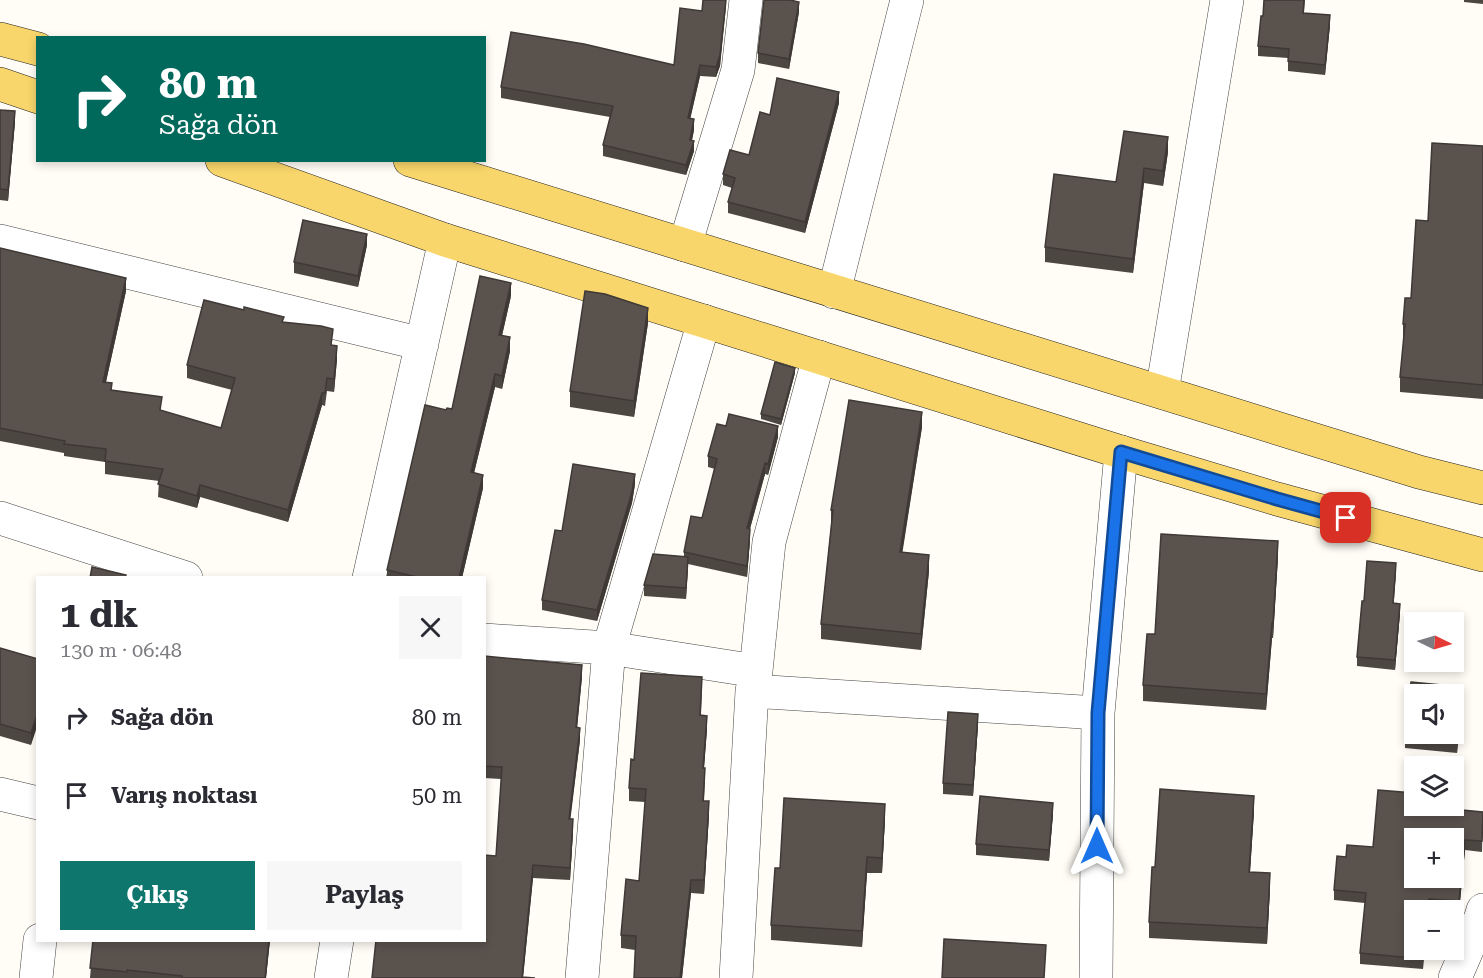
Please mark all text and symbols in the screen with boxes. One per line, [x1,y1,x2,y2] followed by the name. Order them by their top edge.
[159,59,257,108] text: 80 m
[60,60,138,138] icon: right
[159,109,278,141] text: Sağa dön
[1320,492,1371,543] pin
[1329,501,1362,534] icon: arrive
[60,594,138,636] text: 1 dk
[399,596,462,659] button: close
[1404,612,1464,672] north arrow
[1404,612,1464,960] map controls
[60,638,182,662] text: 130 m · 06:48
[1404,684,1464,744] button: sound
[60,701,93,734] icon: right
[111,705,213,730] text: Sağa dön
[412,705,462,730] text: 80 m
[1404,756,1464,816] button: layers
[60,779,93,812] icon: arrive
[111,783,257,808] text: Varış noktası
[412,783,462,808] text: 50 m
[1065,814,1129,878] position arrow
[1404,828,1464,888] button: +
[60,861,255,930] button: Çıkış
[267,861,462,930] button: Paylaş
[1404,900,1464,960] button: −

